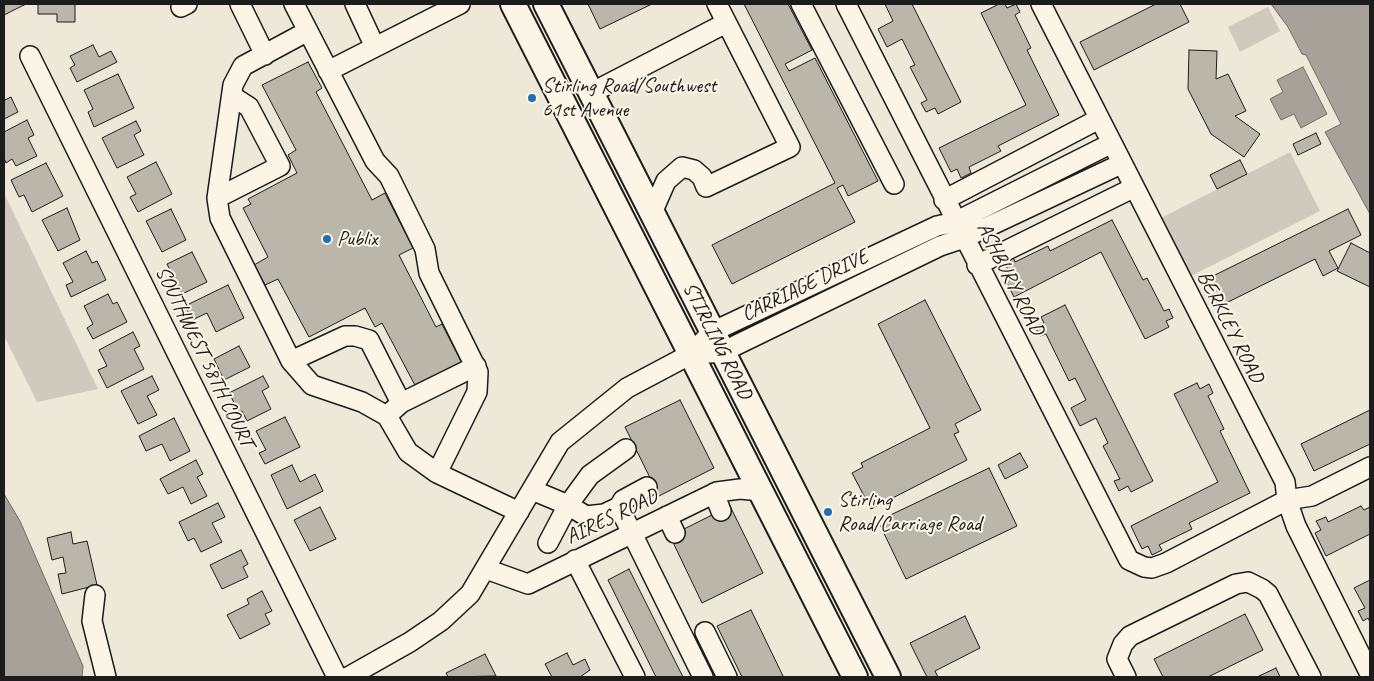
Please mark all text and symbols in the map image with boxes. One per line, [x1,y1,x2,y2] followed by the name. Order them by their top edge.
[542,73,716,123] place label: Stirling Road/Southwest 61st Avenue
[526,92,538,104] marker: Stirling Road/Southwest 61st Avenue
[971,218,1049,340] street label: ASHBURY ROAD
[337,226,377,252] place label: Publix
[321,233,333,245] marker: Publix
[738,245,872,327] street label: CARRIAGE DRIVE
[149,262,259,452] street label: SOUTHWEST 58TH COURT
[1191,267,1269,387] street label: BERKLEY ROAD
[677,278,757,404] street label: STIRLING ROAD
[562,484,662,550] street label: AIRES ROAD
[838,487,981,537] place label: Stirling Road/Carriage Road
[822,506,834,518] marker: Stirling Road/Carriage Road

